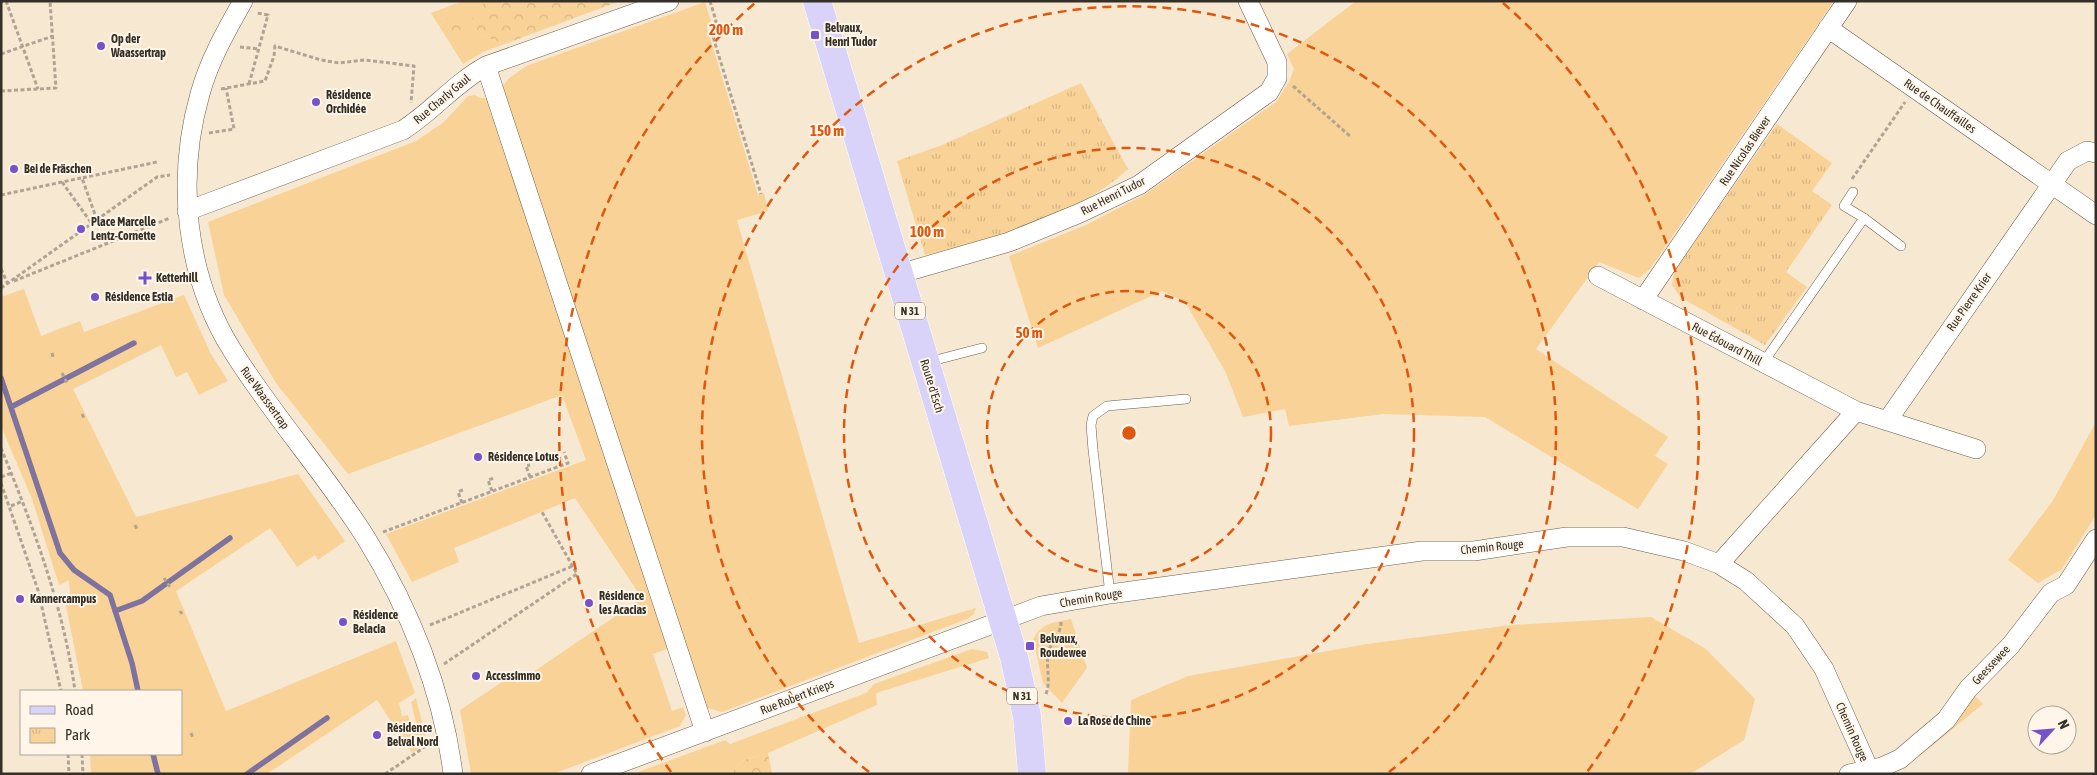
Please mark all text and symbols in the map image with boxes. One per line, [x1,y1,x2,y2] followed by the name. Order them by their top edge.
[709,21,743,38] text: 200 m
[825,21,877,49] place label: Belvaux, Henri Tudor
[809,29,821,41] marker: Belvaux, Henri Tudor
[110,32,166,60] place label: Op der Waassertrap
[95,40,107,52] marker: Op der Waassertrap
[411,71,474,127] street label: Rue Charly Gaul
[1901,76,1979,136] street label: Rue de Chauffailles
[326,88,372,116] place label: Résidence Orchidée
[310,96,322,108] marker: Résidence Orchidée
[1717,113,1774,189] street label: Rue Nicolas Biever
[810,122,844,139] text: 150 m
[24,162,92,176] place label: Bei de Fräschen
[8,163,20,175] marker: Bei de Fräschen
[1078,174,1148,218] street label: Rue Henri Tudor
[91,215,156,243] place label: Place Marcelle Lentz-Cornette
[75,223,87,235] marker: Place Marcelle Lentz-Cornette
[910,223,944,240] text: 100 m
[1944,270,1995,334] street label: Rue Pierre Krier
[138,271,152,285] marker: Ketterhill
[156,271,199,285] place label: Ketterhill
[105,290,173,304] place label: Résidence Estia
[89,291,101,303] marker: Résidence Estia
[895,302,925,320] road number: N 31
[1689,320,1765,369] street label: Rue Édouard Thill
[1016,324,1043,341] text: 50 m
[917,358,947,414] street label: Route d'Esch
[238,364,293,432] street label: Rue Waassertrap
[1120,424,1138,442] centre of rings
[488,450,559,464] place label: Résidence Lotus
[472,451,484,463] marker: Résidence Lotus
[1460,537,1524,557] street label: Chemin Rouge
[1059,586,1123,610] street label: Chemin Rouge
[599,589,647,617] place label: Résidence les Acacias
[30,592,97,606] place label: Kannercampus
[14,593,26,605] marker: Kannercampus
[583,597,595,609] marker: Résidence les Acacias
[353,608,399,636] place label: Résidence Belacia
[337,616,349,628] marker: Résidence Belacia
[1040,632,1087,660] place label: Belvaux, Roudewee
[1024,640,1036,652] marker: Belvaux, Roudewee
[1969,642,2013,688] street label: Geessewee
[485,669,541,683] place label: AccessImmo
[470,670,482,682] marker: AccessImmo
[758,677,836,717] street label: Rue Robert Krieps
[1007,688,1037,704] road number: N 31
[20,690,182,755] legend
[1833,700,1871,764] street label: Chemin Rouge
[65,701,94,718] text: Road
[2027,705,2077,755] north arrow
[1078,714,1151,728] place label: La Rose de Chine
[1062,715,1074,727] marker: La Rose de Chine
[2055,717,2073,732] text: N
[387,721,439,749] place label: Résidence Belval Nord
[65,726,90,743] text: Park
[371,729,383,741] marker: Résidence Belval Nord

